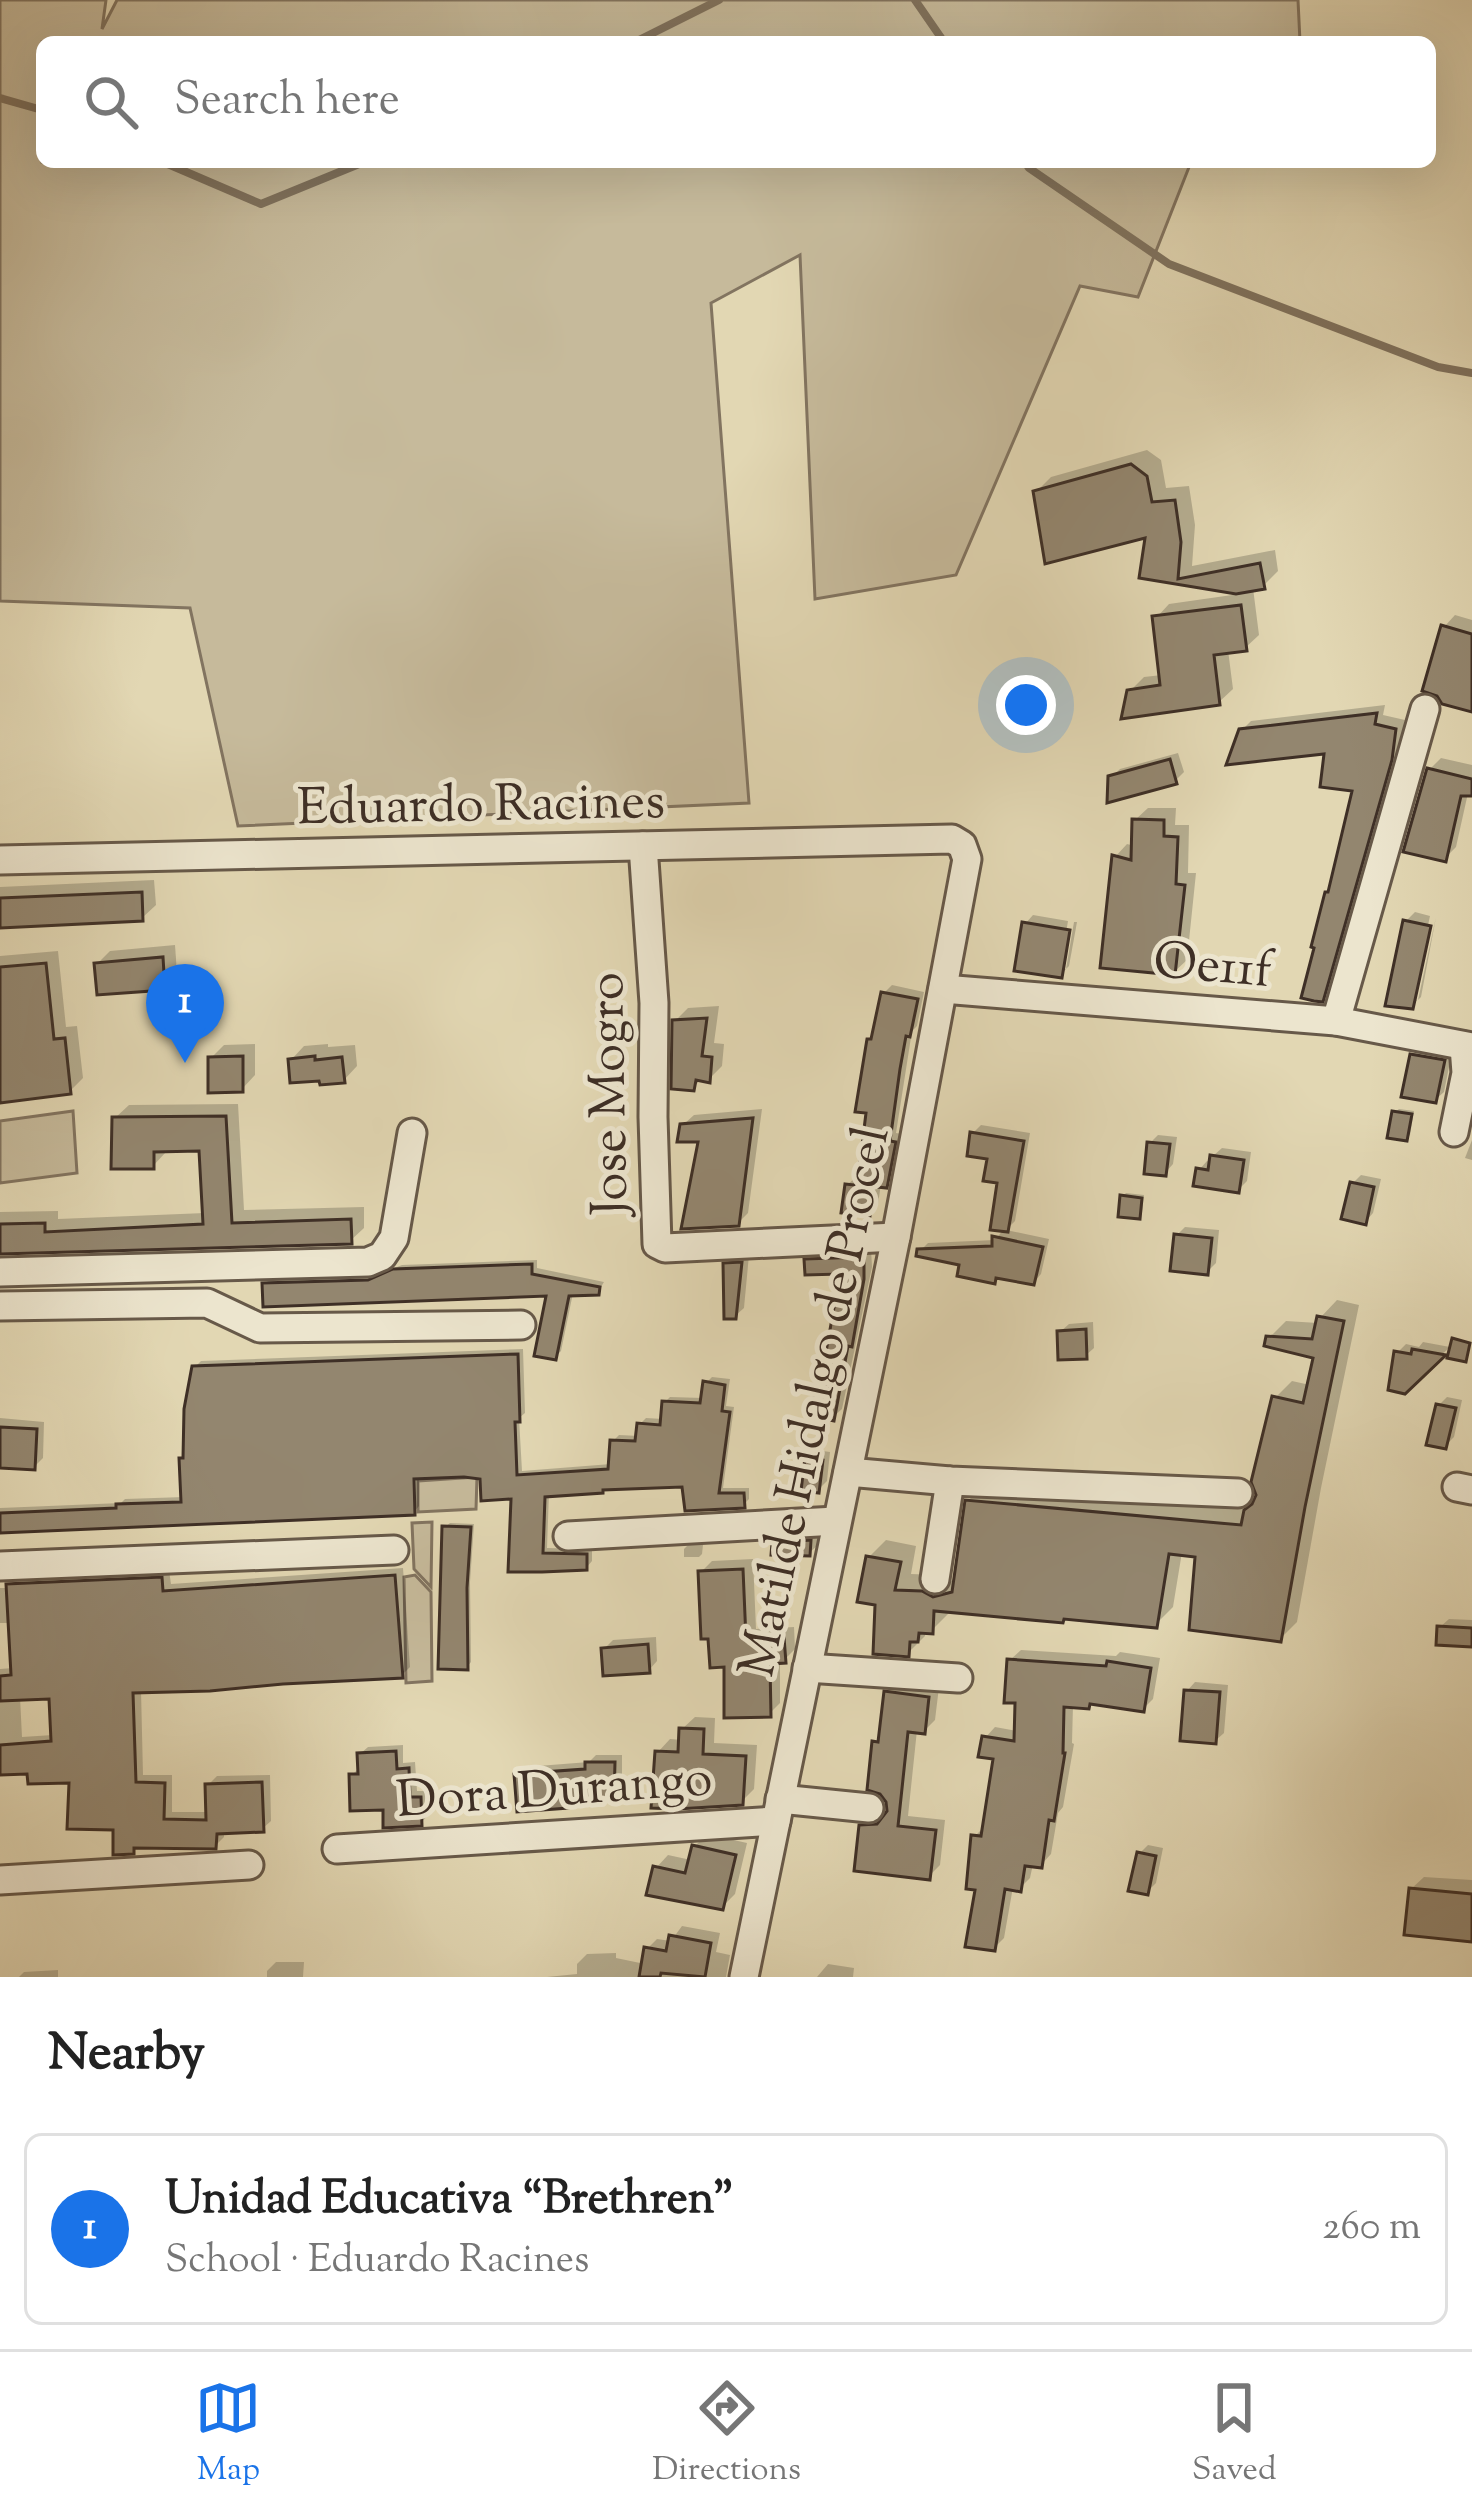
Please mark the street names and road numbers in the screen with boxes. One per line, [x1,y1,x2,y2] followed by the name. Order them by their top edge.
[297,768,666,847] street label: Eduardo Racines
[1150,927,1277,1010] street label: Oe11f
[573,972,650,1219] street label: Jose Mogro
[723,1120,911,1684] street label: Matilde Hidalgo de Procel
[394,1745,715,1840] street label: Dora Durango

